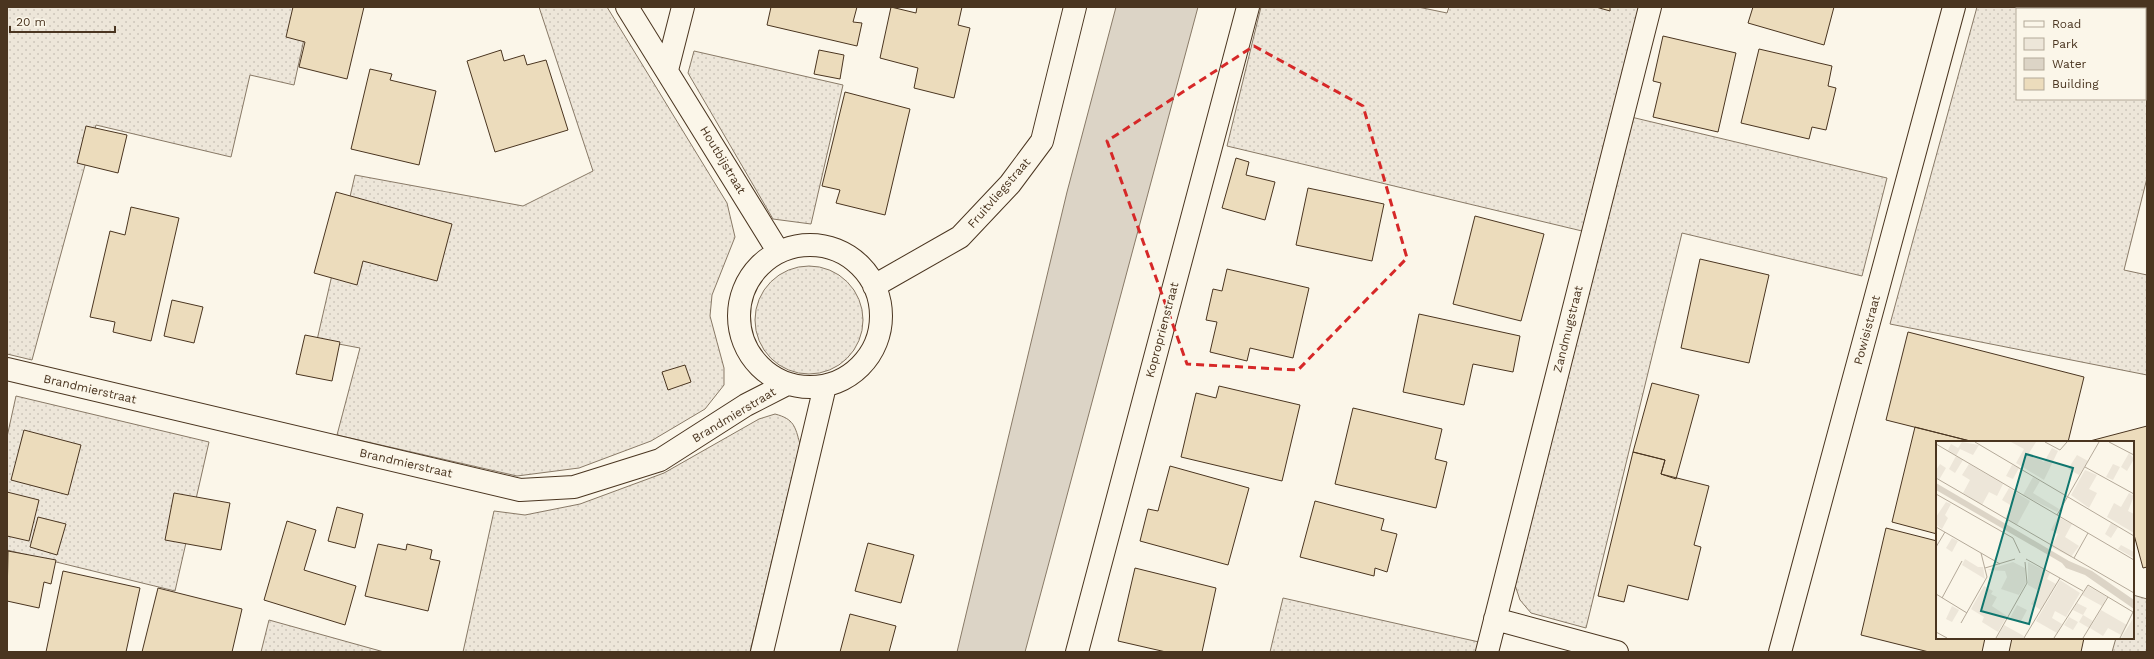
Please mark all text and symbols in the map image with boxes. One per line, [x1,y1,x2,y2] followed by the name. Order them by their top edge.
[10,8,115,34] scale bar
[2016,8,2146,100] legend
[16,15,46,29] text: 20 m
[2052,17,2081,31] text: Road
[2052,37,2078,51] text: Park
[2052,57,2087,71] text: Water
[2052,77,2099,91] text: Building
[697,124,749,196] street label: Houtbijstraat
[965,155,1033,231] street label: Fruitvliegstraat
[1143,281,1181,379] street label: Koproprienstraat
[1550,284,1586,374] street label: Zandmugstraat
[1851,294,1883,366] street label: Powisistraat
[42,371,138,407] street label: Brandmierstraat
[690,385,778,445] street label: Brandmierstraat
[1936,441,2134,639] inset map
[358,445,454,481] street label: Brandmierstraat

